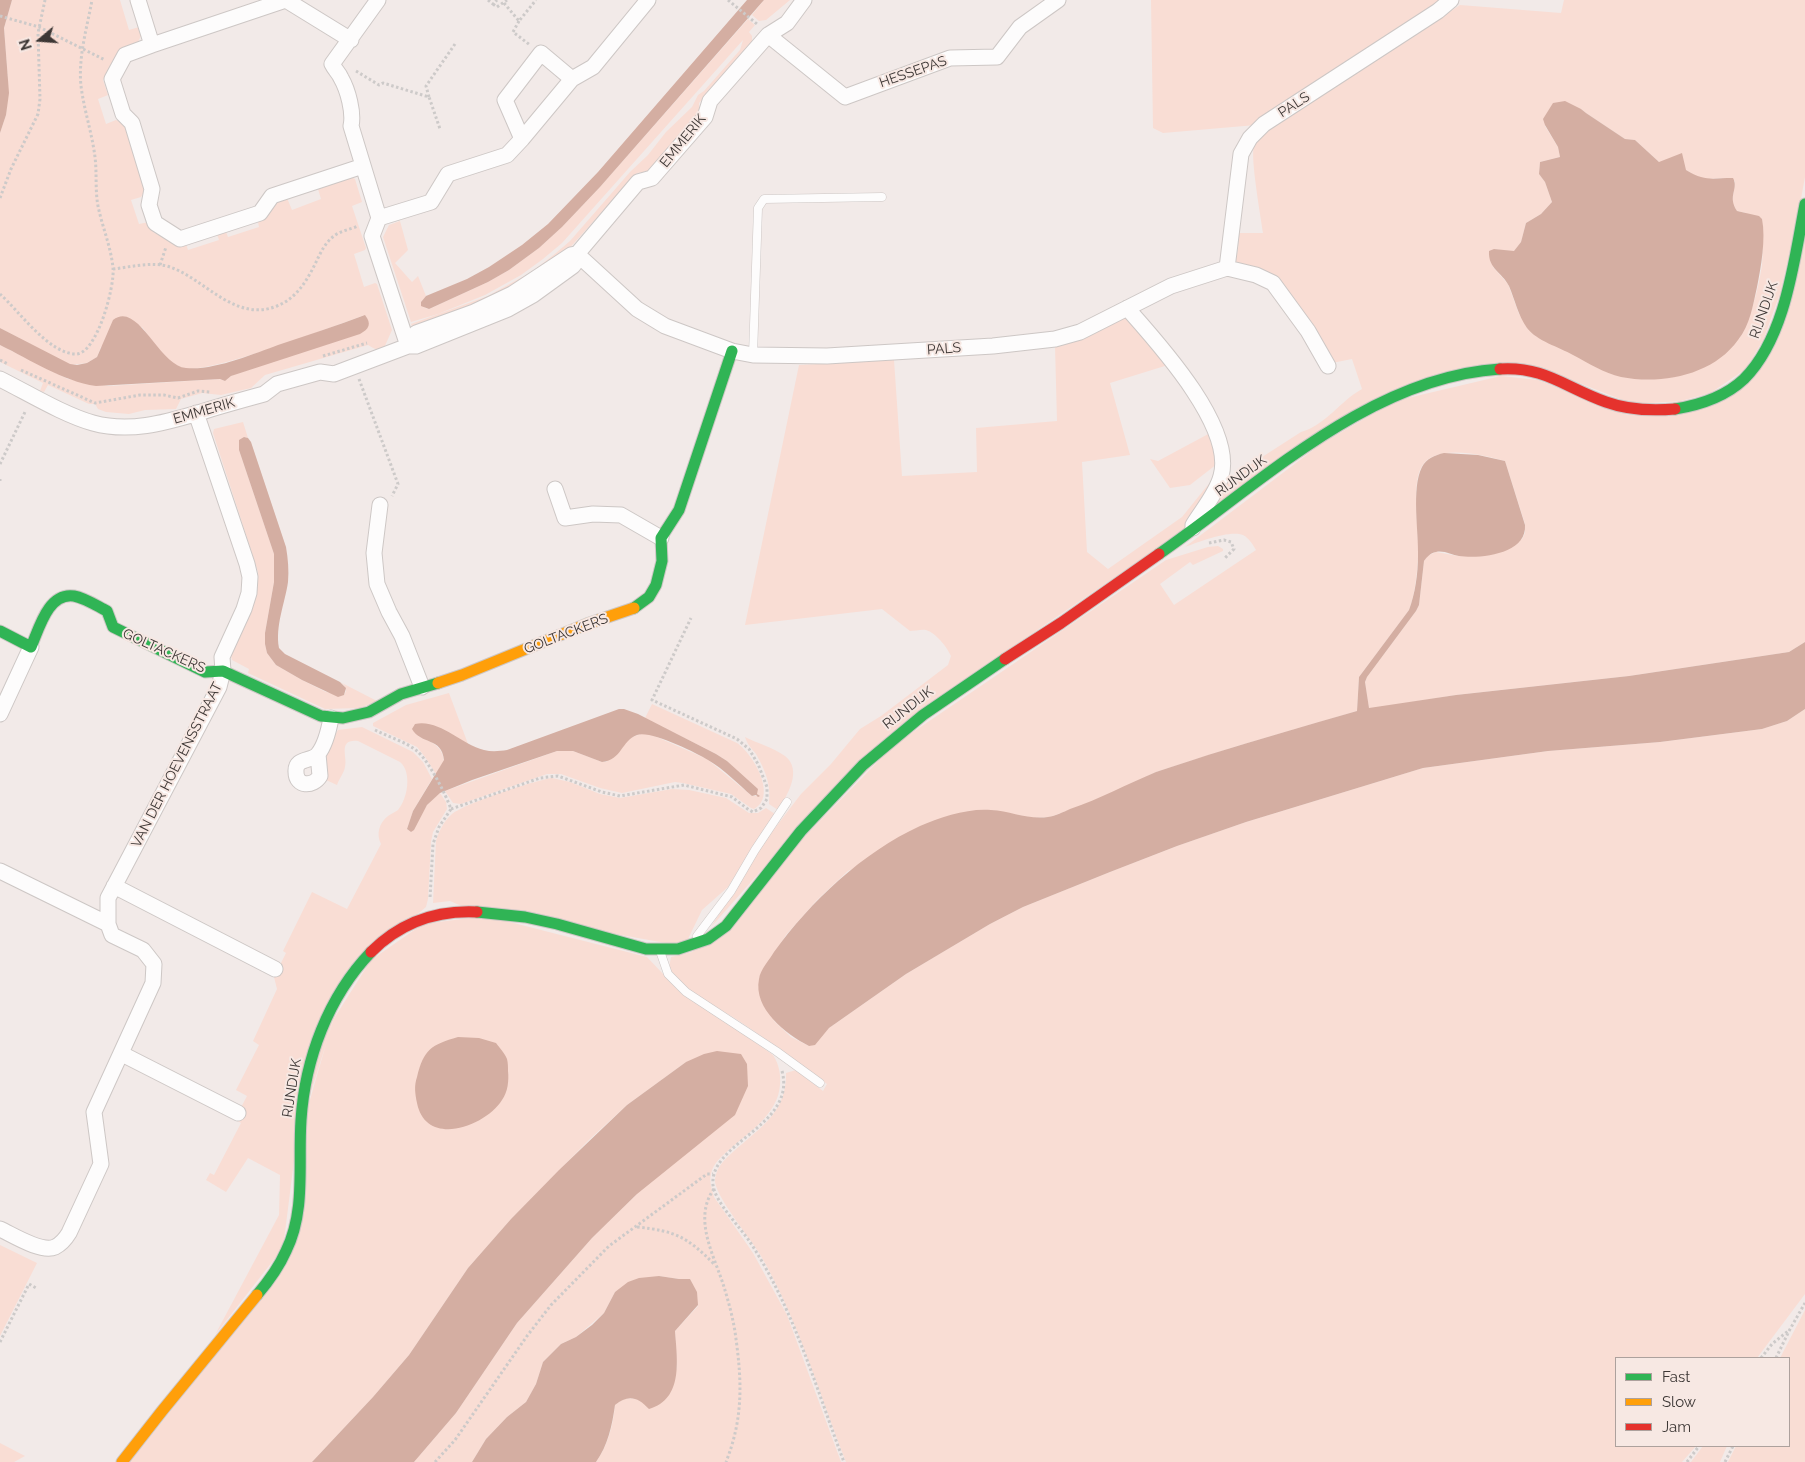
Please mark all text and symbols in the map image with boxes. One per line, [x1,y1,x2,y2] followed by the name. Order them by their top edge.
[15,15,65,65] north arrow
[16,37,35,52] text: N
[877,53,949,91] street label: HESSEPAS
[1275,89,1313,121] street label: PALS
[657,111,709,171] street label: EMMERIK
[1746,279,1782,341] street label: RIJNDIJK
[926,339,962,359] street label: PALS
[171,394,237,428] street label: EMMERIK
[1212,452,1270,500] street label: RIJNDIJK
[522,610,610,658] street label: GOLTACKERS
[120,625,208,677] street label: GOLTACKERS
[128,680,226,850] street label: VAN DER HOEVENSSTRAAT
[879,683,937,733] street label: RIJNDIJK
[279,1057,305,1119] street label: RIJNDIJK
[1615,1357,1790,1447] legend
[1662,1368,1690,1386] text: Fast
[1662,1393,1696,1411] text: Slow
[1662,1418,1691,1436] text: Jam

